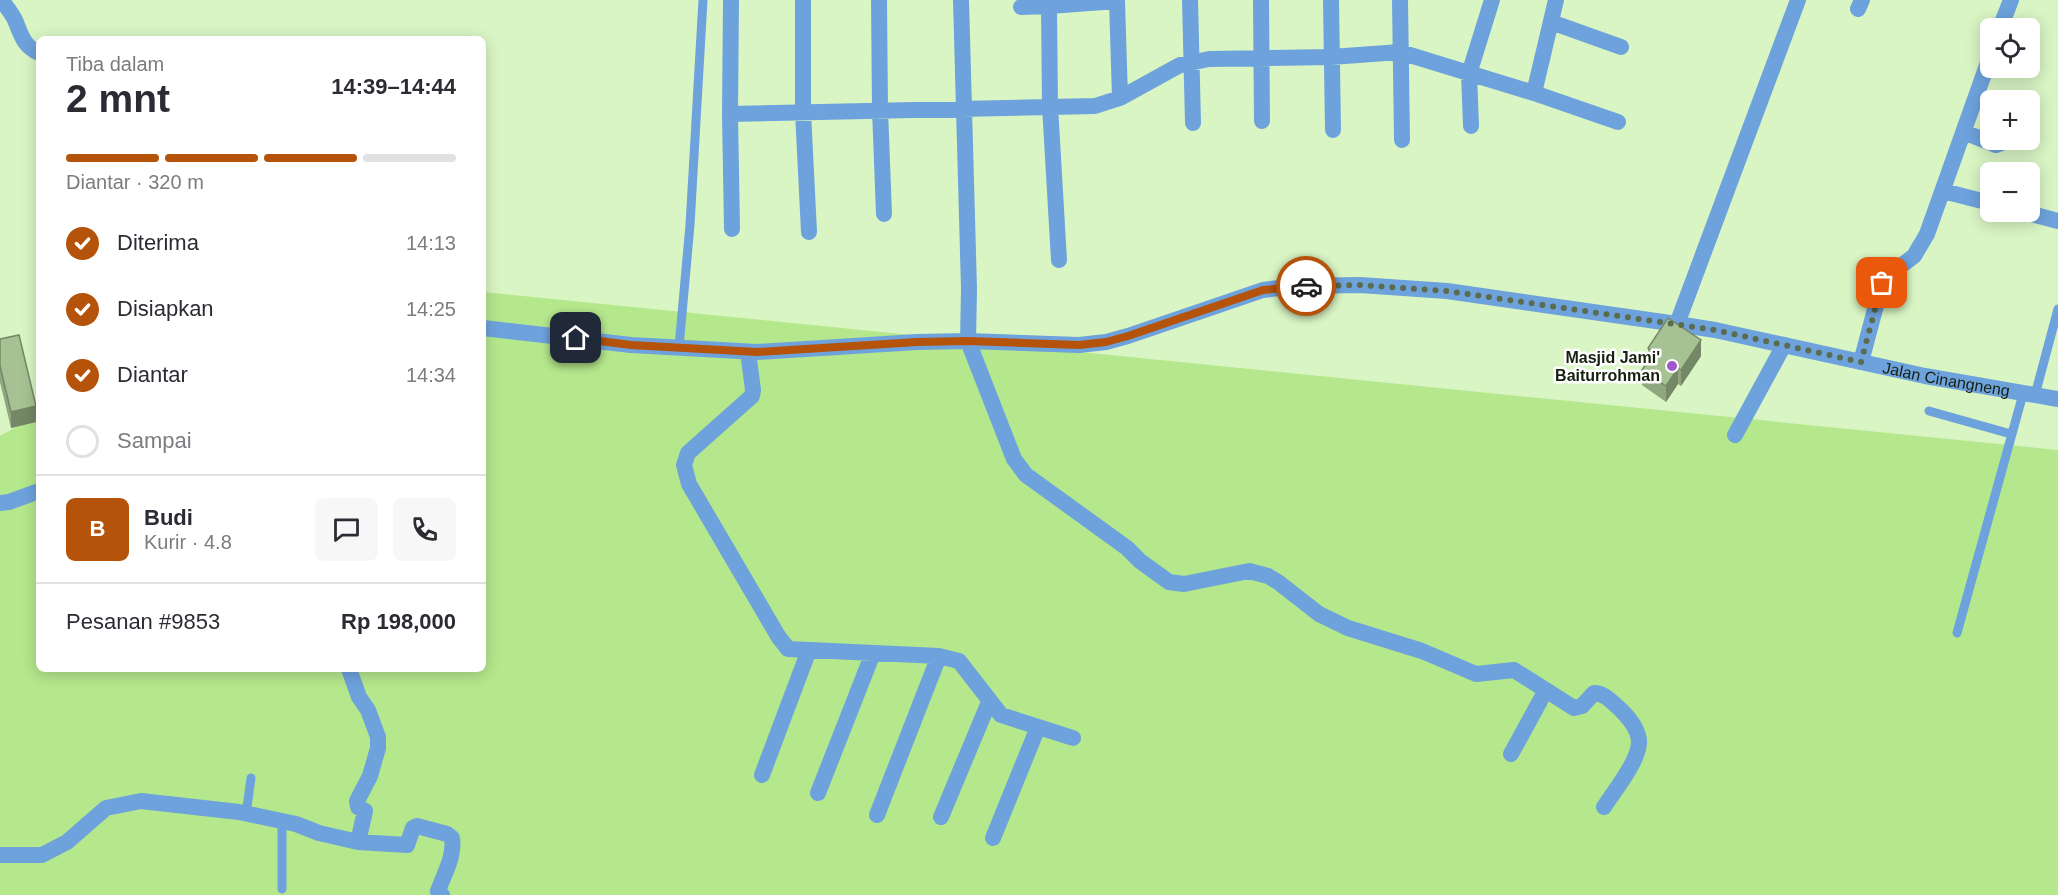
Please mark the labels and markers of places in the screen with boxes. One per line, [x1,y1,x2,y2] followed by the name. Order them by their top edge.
[1856,257,1907,308] pin
[550,312,601,363] pin
[1555,349,1660,384] place label: Masjid Jami' Baiturrohman
[1665,359,1679,373] marker: Masjid Jami' Baiturrohman

